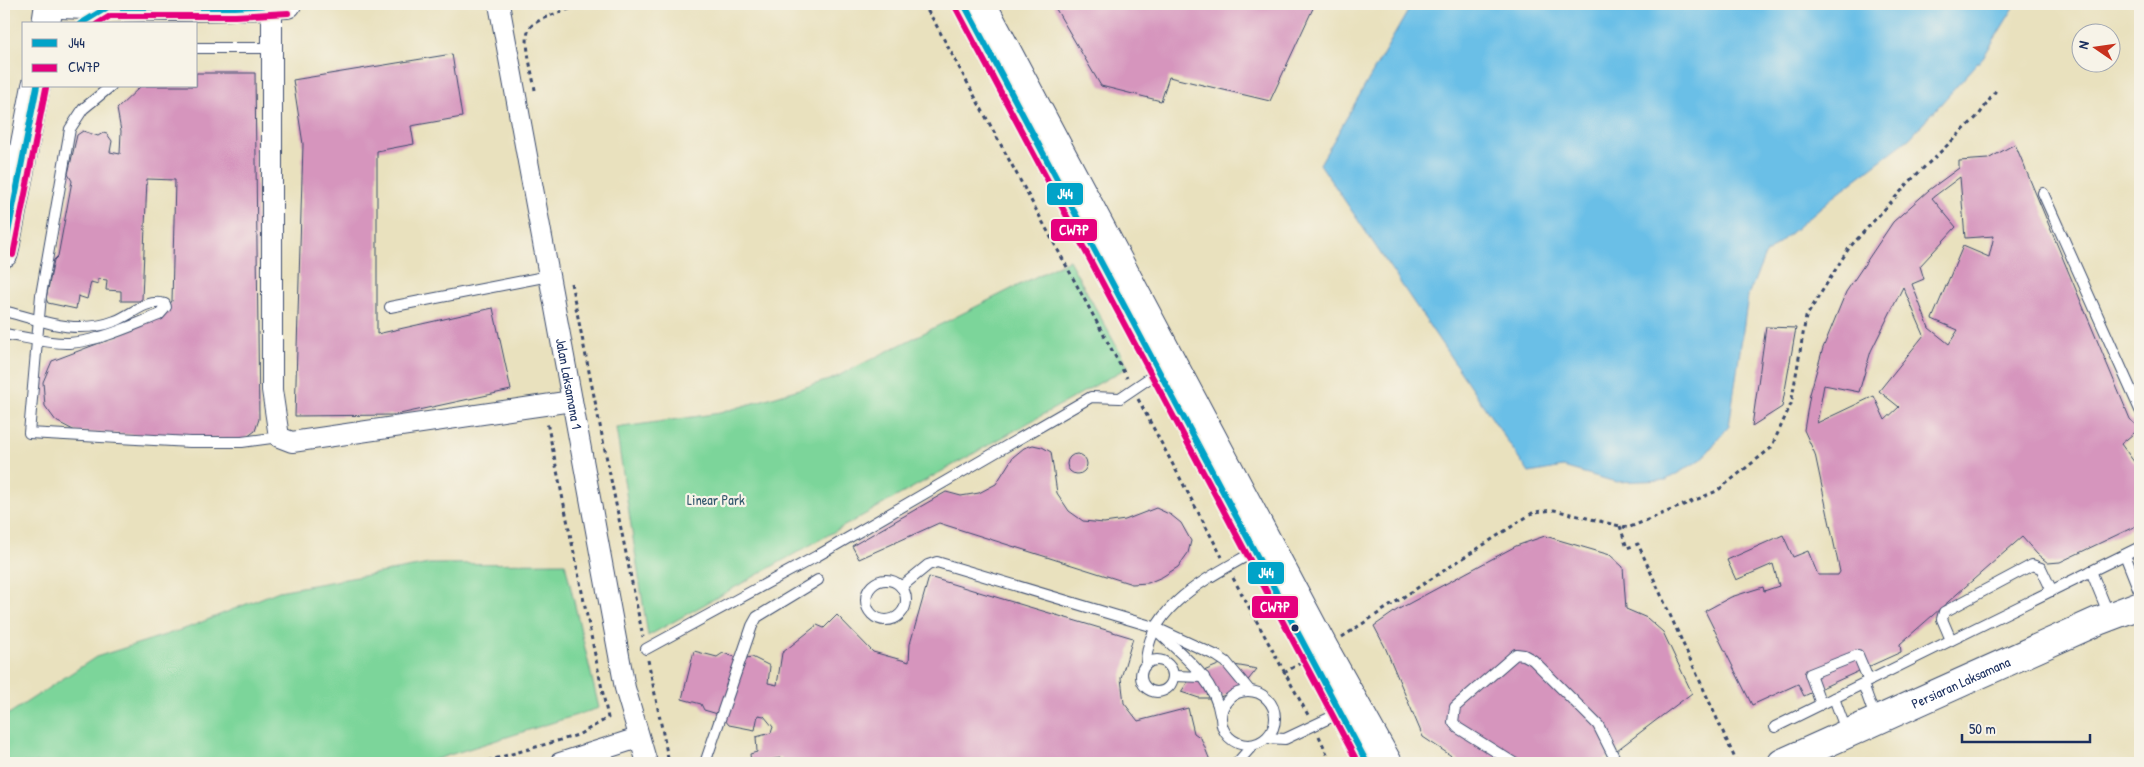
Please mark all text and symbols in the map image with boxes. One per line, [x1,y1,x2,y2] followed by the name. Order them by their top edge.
[22,22,198,88] legend
[2072,22,2122,72] north arrow
[68,32,85,53] text: J44
[2073,39,2093,51] text: N
[68,56,100,77] text: CW7P
[1046,182,1084,206] line badge: J44
[1057,184,1074,203] text: J44
[1050,218,1098,242] line badge: CW7P
[1059,220,1089,239] text: CW7P
[552,337,587,431] street label: Jalan Laksamana 1
[687,490,745,509] park label: Linear Park
[1247,561,1285,585] line badge: J44
[1258,563,1275,582] text: J44
[1251,595,1299,619] line badge: CW7P
[1260,597,1290,616] text: CW7P
[1290,623,1300,633] unlabelled marker
[1908,652,2013,713] street label: Persiaran Laksamana
[1962,712,2089,744] scale bar
[1969,718,1996,739] text: 50 m

